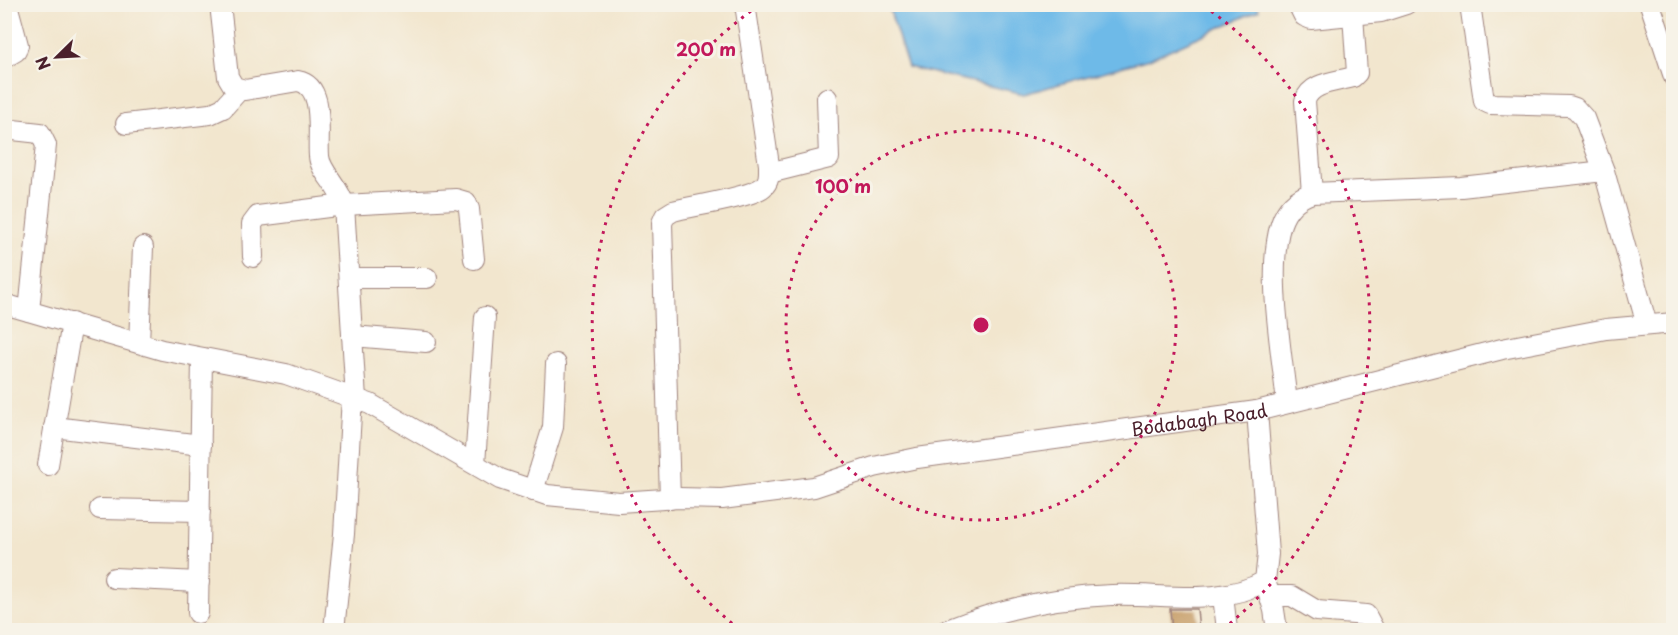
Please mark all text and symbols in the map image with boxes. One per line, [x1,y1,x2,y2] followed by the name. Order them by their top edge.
[27,27,87,87] north arrow
[676,35,736,62] text: 200 m
[29,53,56,74] text: N
[815,172,871,199] text: 100 m
[971,315,991,335] centre of rings
[1129,395,1270,442] street label: Bodabagh Road

